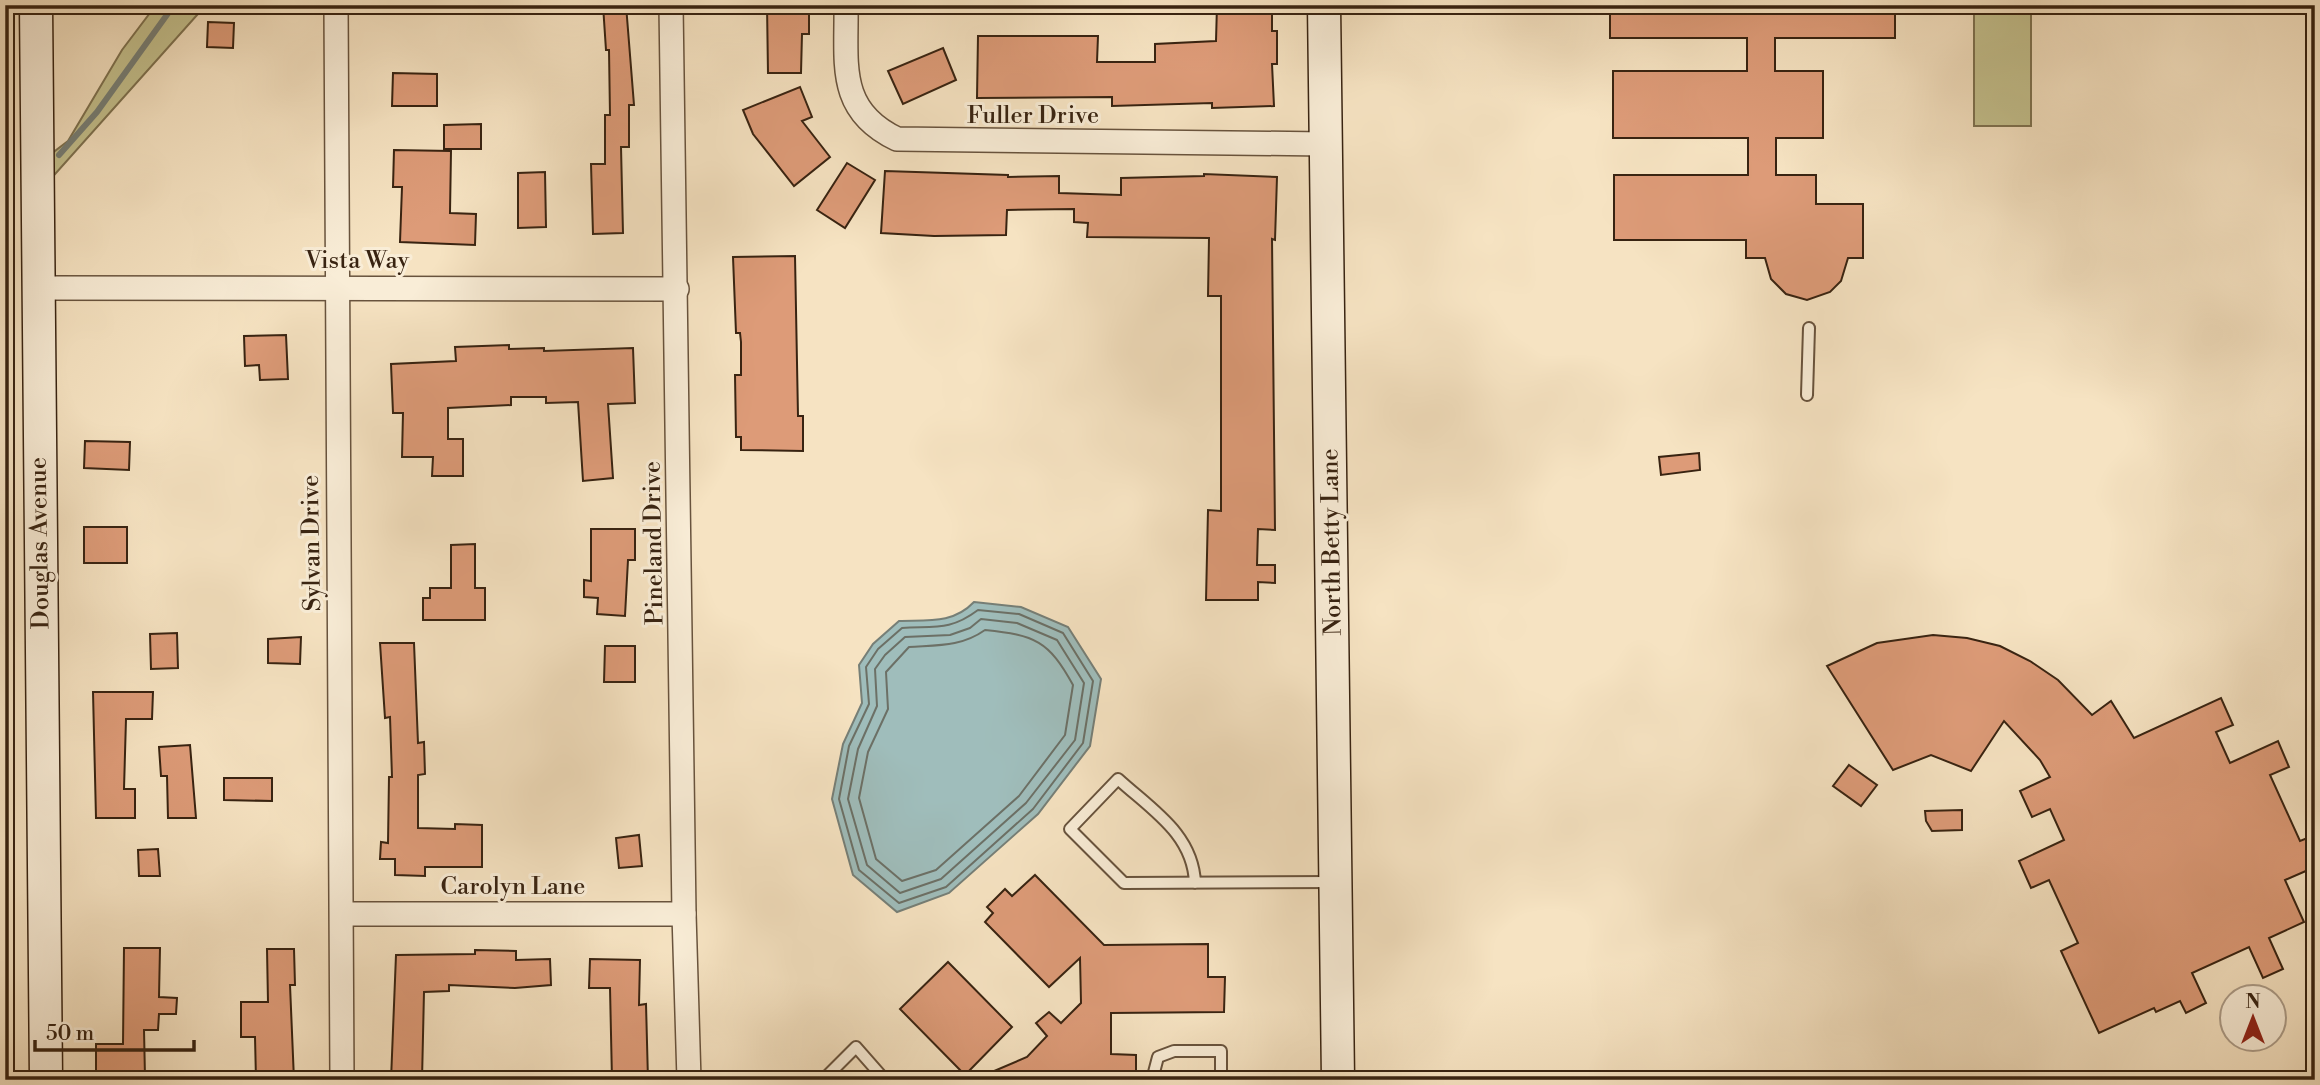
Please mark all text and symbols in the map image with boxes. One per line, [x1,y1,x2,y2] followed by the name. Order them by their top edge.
[967,101,1099,131] street label: Fuller Drive
[304,246,409,276] street label: Vista Way
[1315,448,1349,636] street label: North Betty Lane
[24,457,56,629] street label: Douglas Avenue
[638,461,670,625] street label: Pineland Drive
[296,474,328,612] street label: Sylvan Drive
[441,872,585,902] street label: Carolyn Lane
[2218,984,2288,1054] north arrow
[2245,990,2261,1014] text: N
[35,1008,194,1052] scale bar
[46,1021,94,1047] text: 50 m

